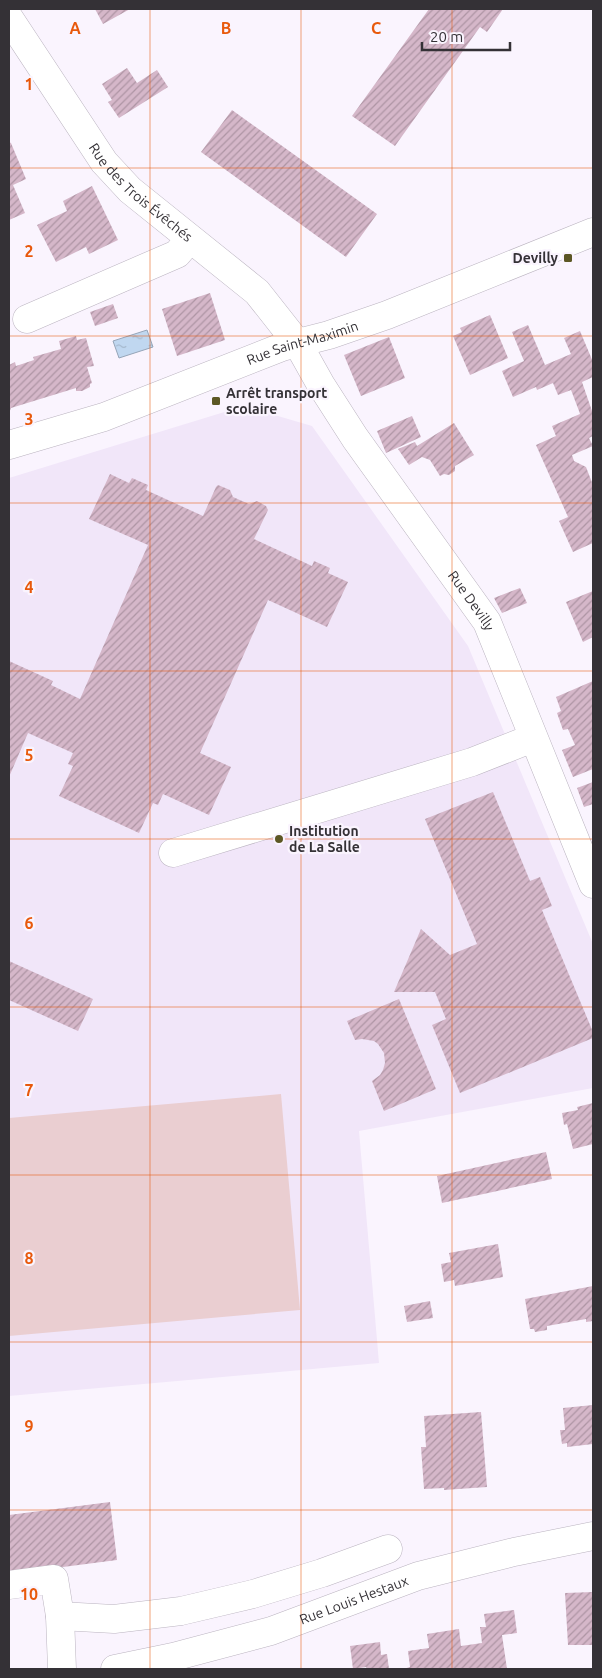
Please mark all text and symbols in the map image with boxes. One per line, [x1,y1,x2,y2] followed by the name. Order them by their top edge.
[69,19,81,37] text: A
[221,19,231,37] text: B
[371,19,381,37] text: C
[422,20,510,52] scale bar
[430,28,463,45] text: 20 m
[24,75,34,93] text: 1
[86,140,196,245] street label: Rue des Trois Évêchés
[24,242,34,260] text: 2
[513,250,559,266] place label: Devilly
[562,252,574,264] marker: Devilly
[244,318,360,368] street label: Rue Saint-Maximin
[226,385,327,417] place label: Arrêt transport scolaire
[210,395,222,407] marker: Arrêt transport scolaire
[24,410,34,428] text: 3
[445,568,498,633] street label: Rue Devilly
[24,578,34,596] text: 4
[24,746,34,764] text: 5
[289,823,360,855] place label: Institution de La Salle
[273,833,285,845] marker: Institution de La Salle
[24,914,34,932] text: 6
[24,1081,34,1099] text: 7
[24,1249,34,1267] text: 8
[24,1417,34,1435] text: 9
[297,1572,410,1628] street label: Rue Louis Hestaux
[20,1585,38,1603] text: 10

